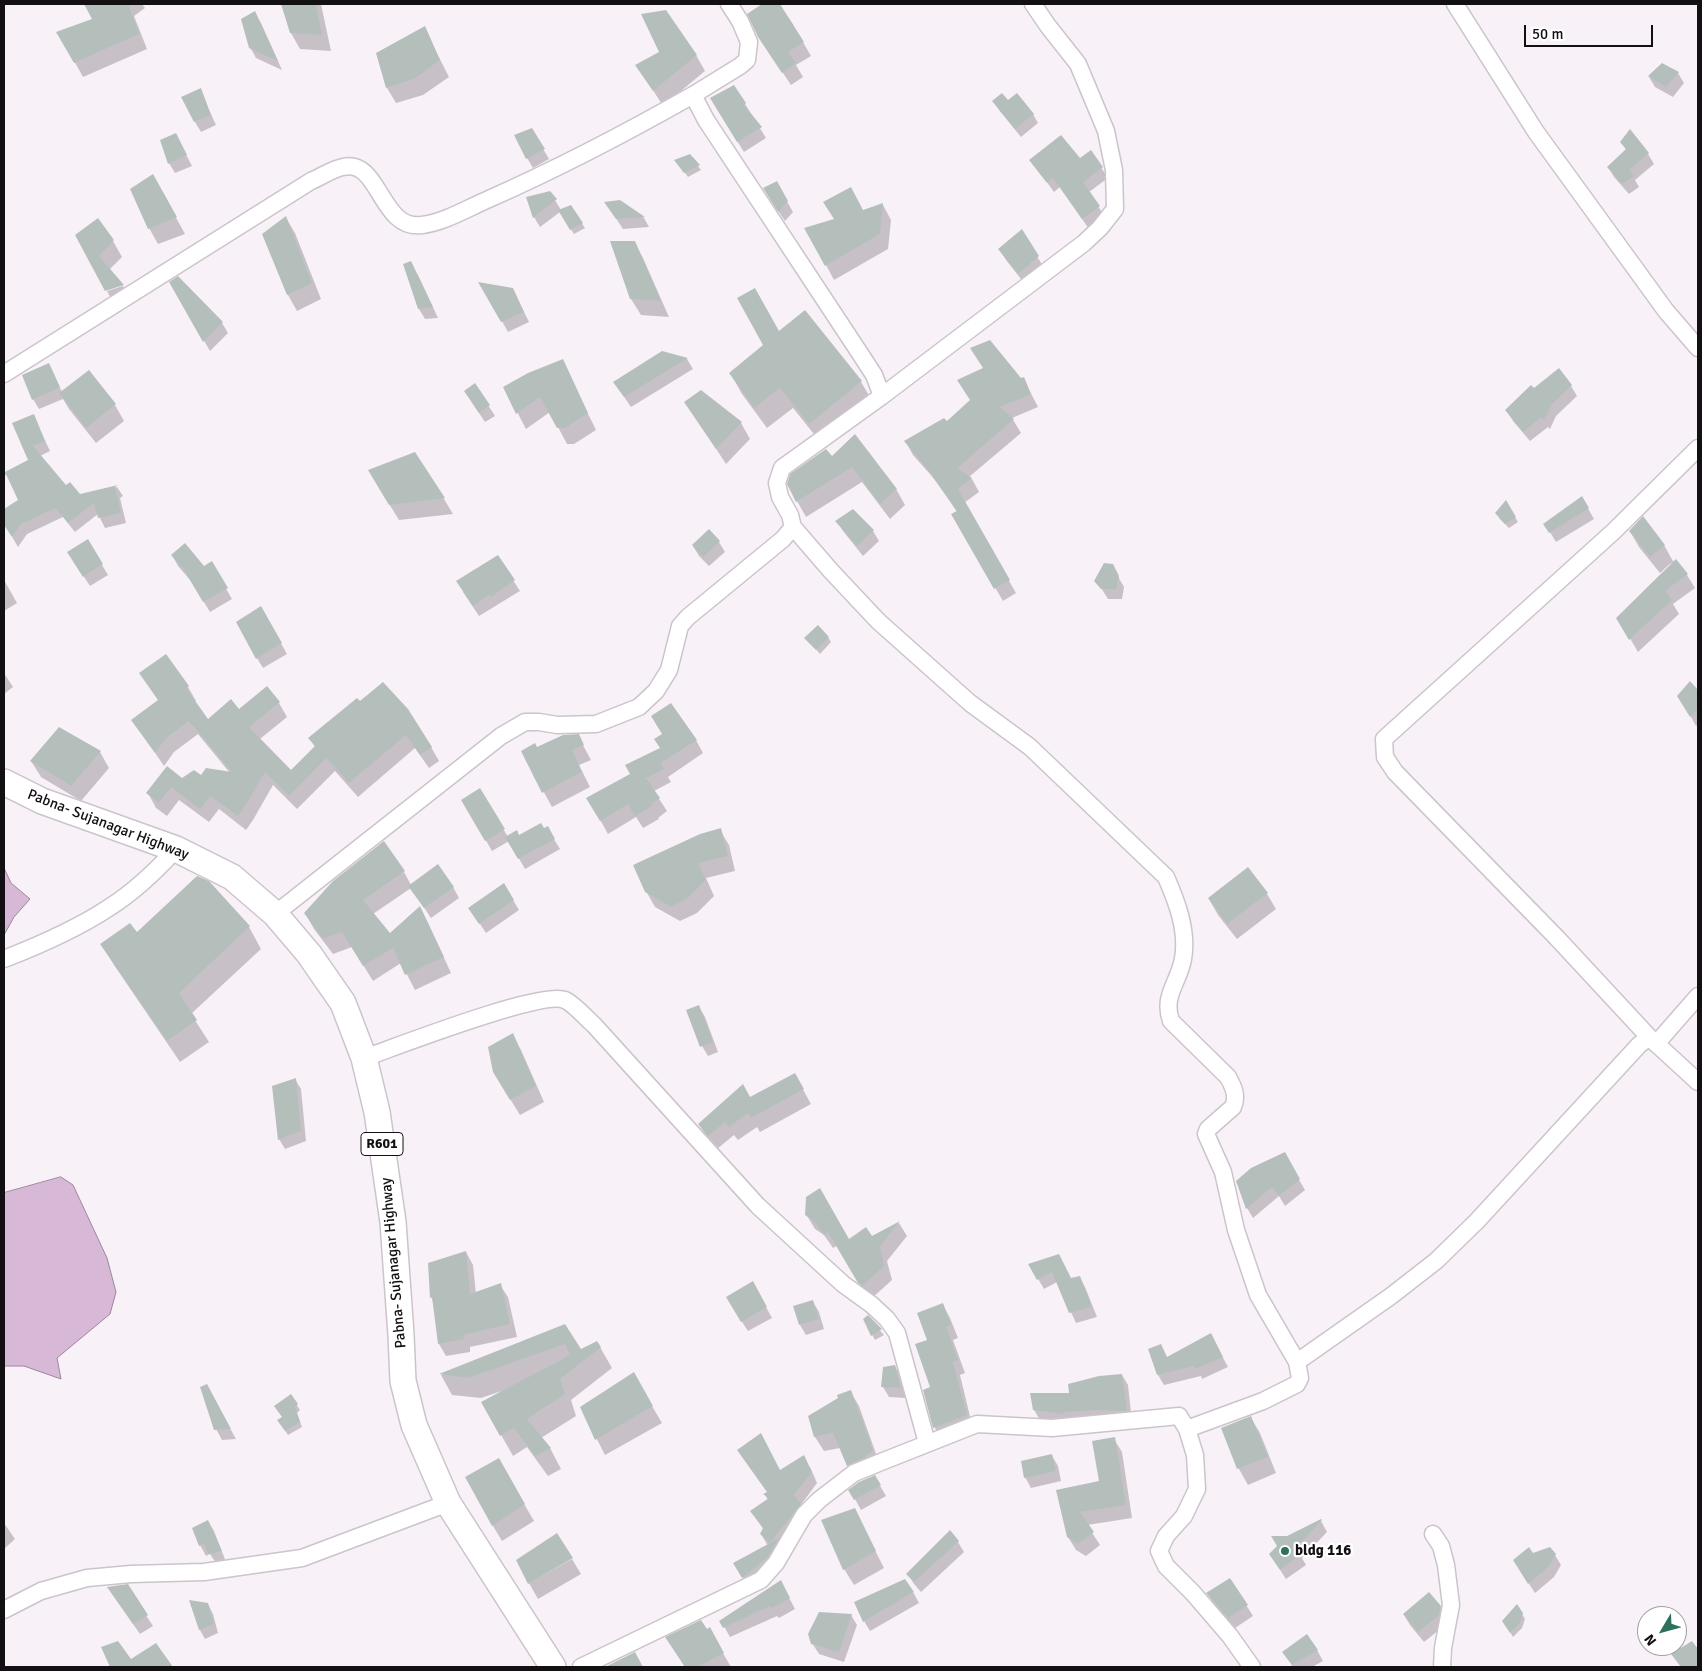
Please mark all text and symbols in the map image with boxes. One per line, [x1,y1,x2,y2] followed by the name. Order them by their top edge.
[1527,15,1656,47] scale bar
[1532,25,1563,43] text: 50 m
[25,786,191,864] street label: Pabna- Sujanagar Highway
[361,1132,403,1156] road number: R601
[378,1177,410,1349] street label: Pabna- Sujanagar Highway
[1295,1542,1351,1560] place label: bldg 116
[1279,1545,1291,1557] marker: bldg 116
[1637,1606,1687,1656] north arrow
[1641,1631,1660,1649] text: N

